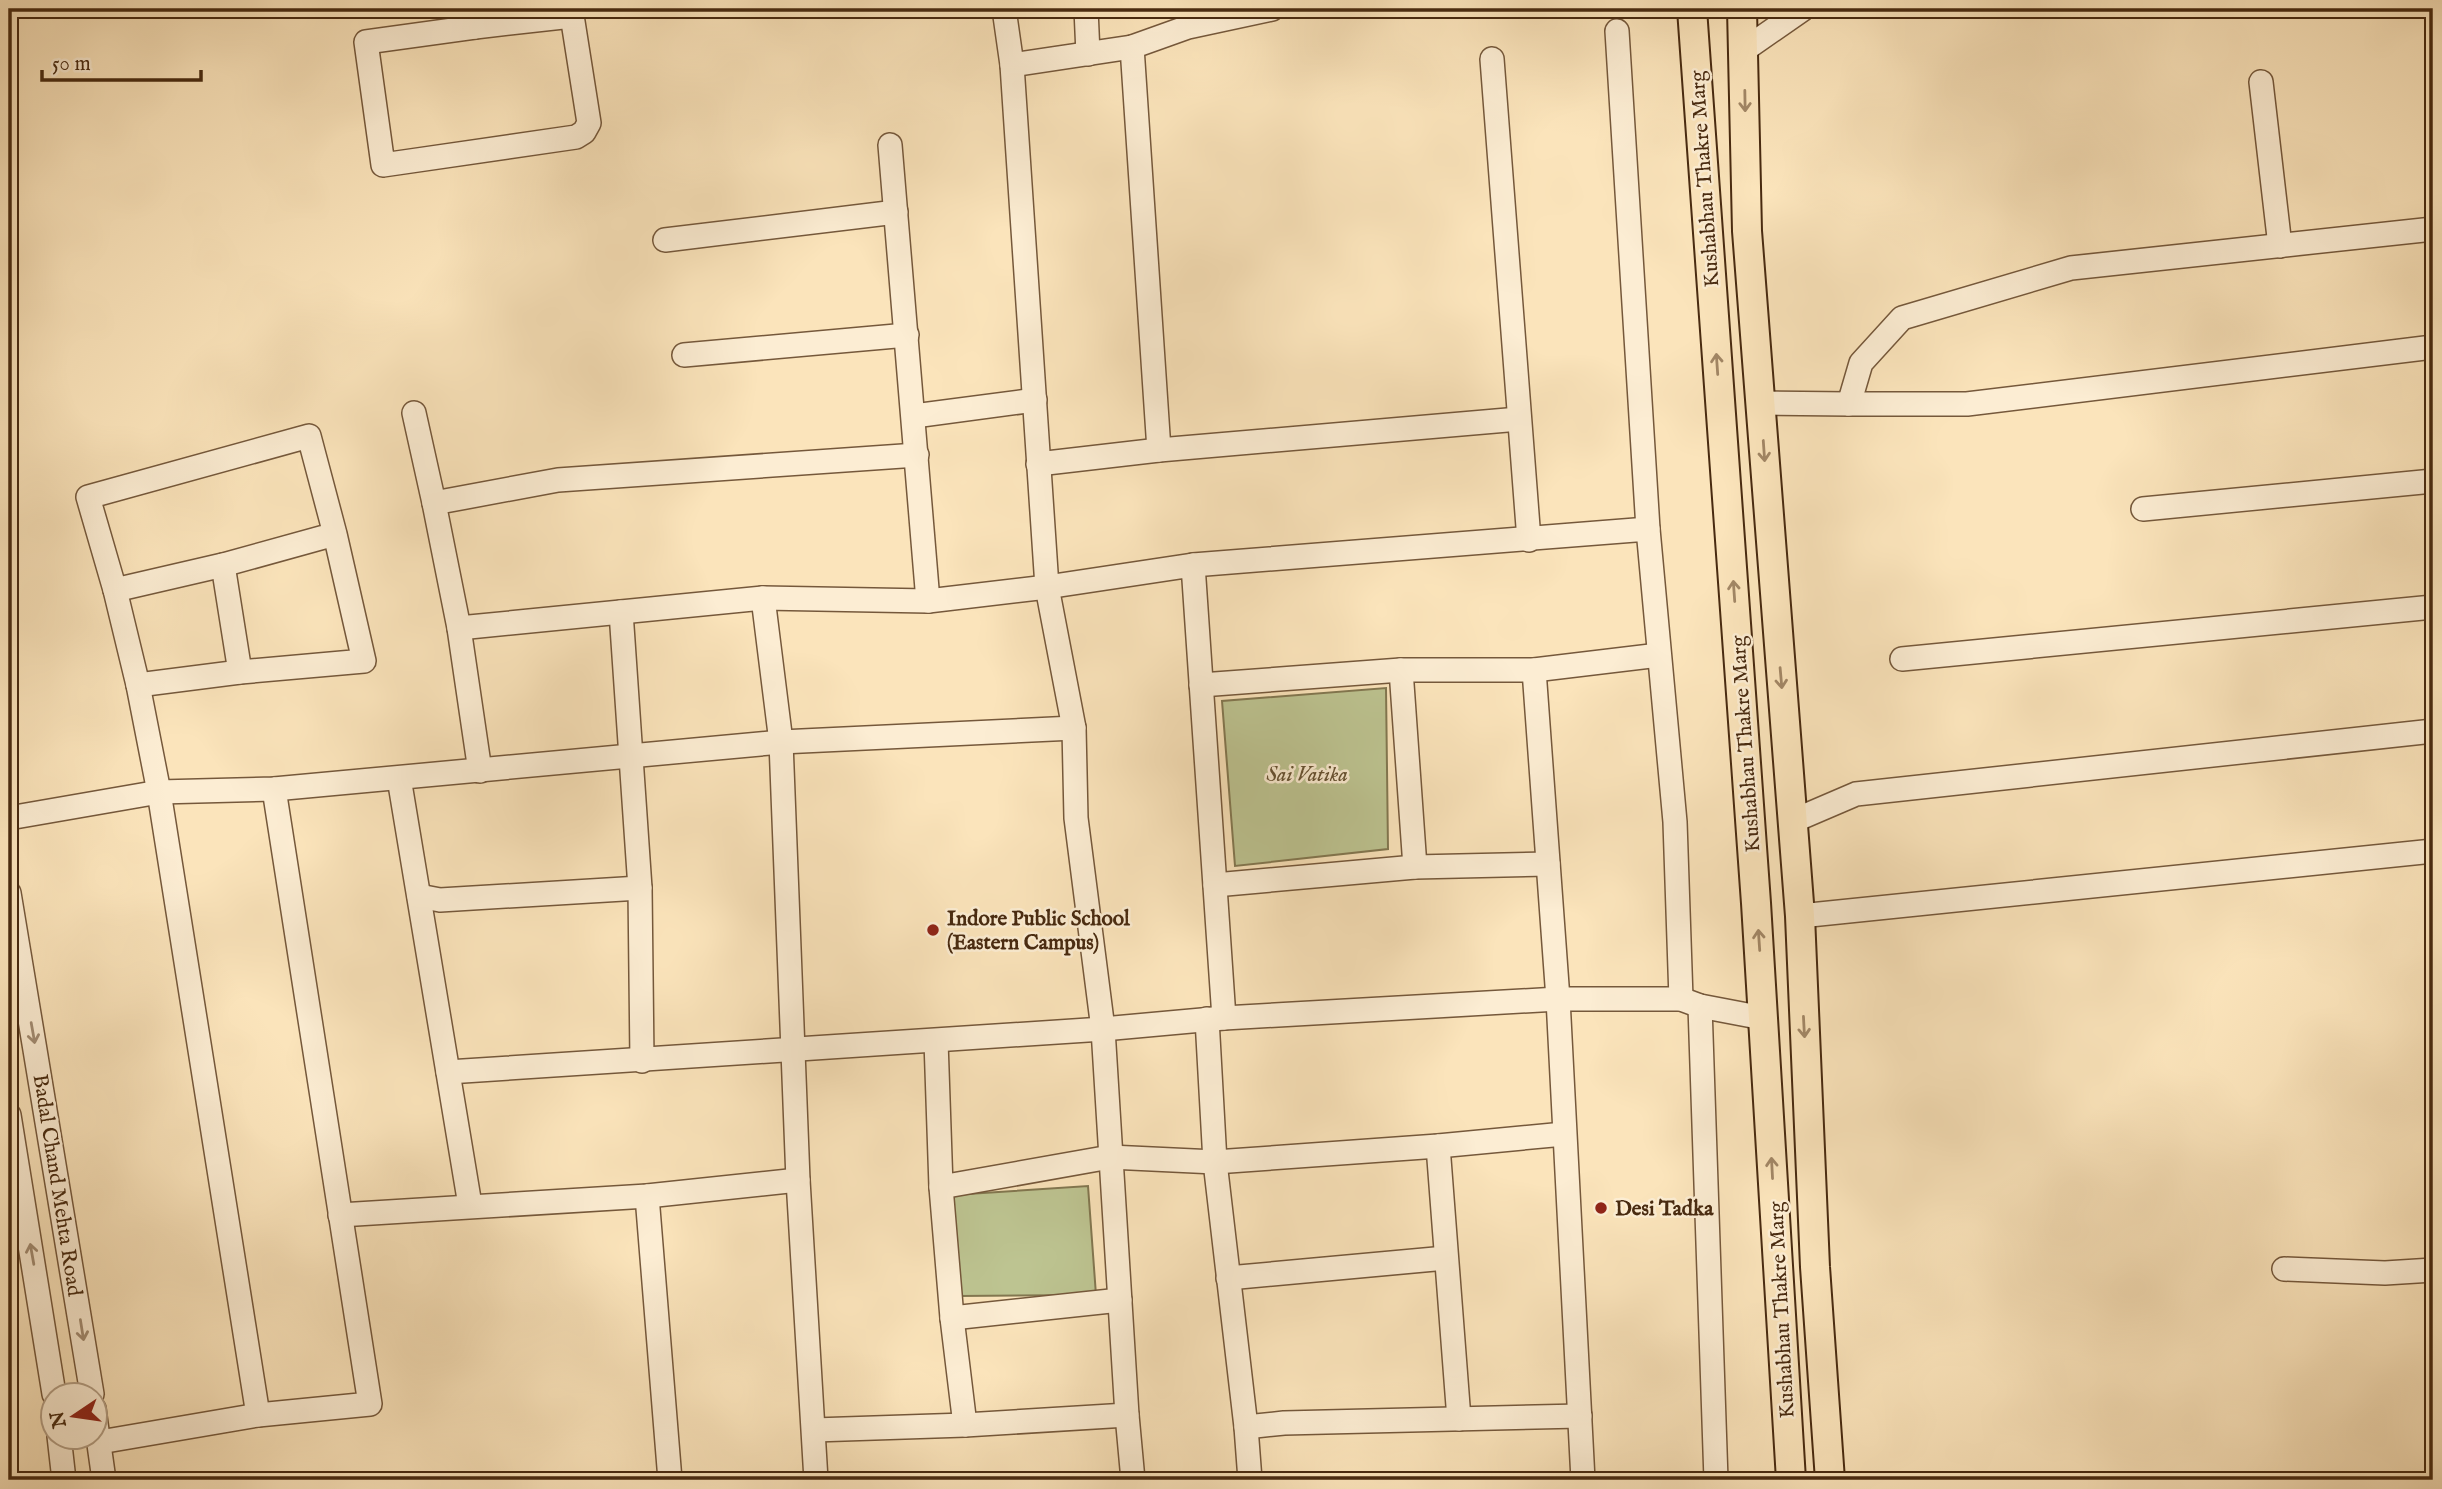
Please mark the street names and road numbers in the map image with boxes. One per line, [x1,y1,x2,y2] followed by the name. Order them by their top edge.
[1684,69,1727,288] street label: Kushabhau Thakre Marg
[1725,634,1768,853] street label: Kushabhau Thakre Marg
[26,1072,88,1299] street label: Badal Chand Mehta Road
[1763,1200,1802,1419] street label: Kushabhau Thakre Marg

